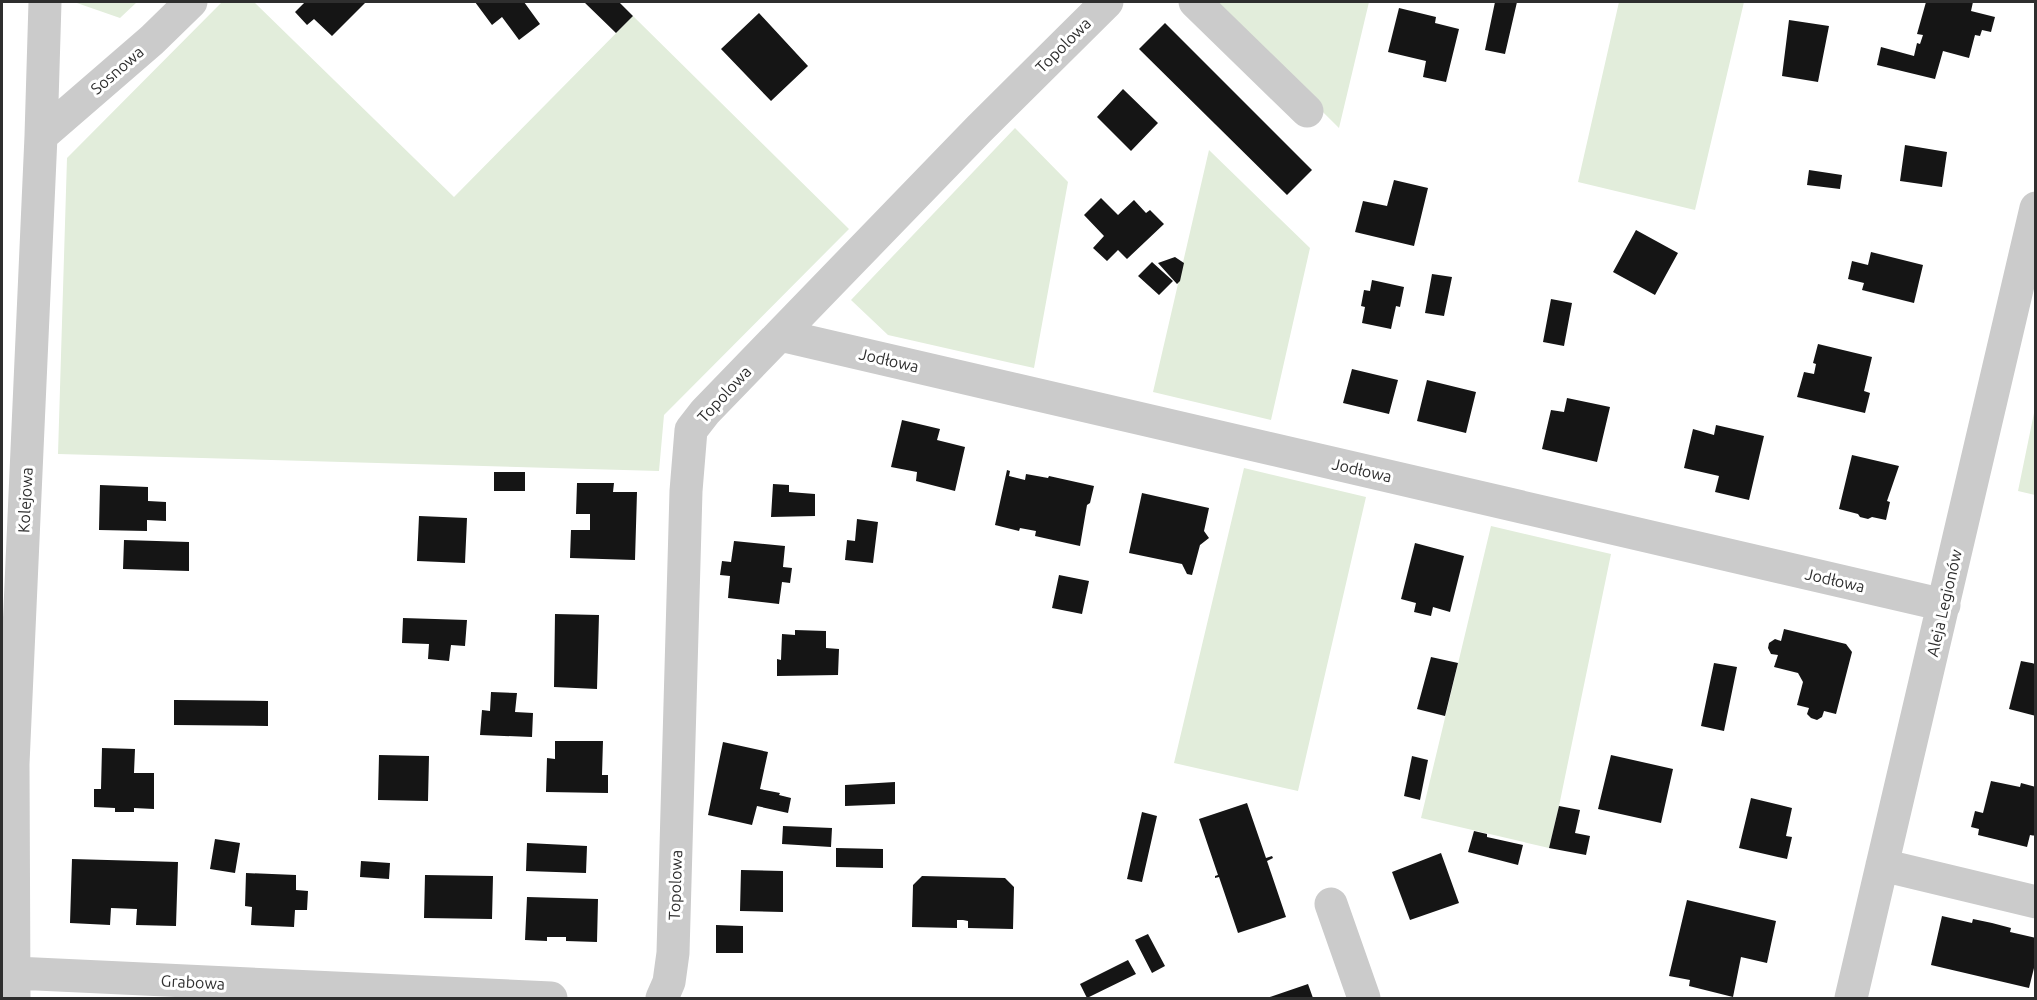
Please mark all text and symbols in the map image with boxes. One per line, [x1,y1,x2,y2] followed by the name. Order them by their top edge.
[1032,14,1094,76] street label: Topolowa
[87,42,147,98] street label: Sosnowa
[857,344,921,376] street label: Jodłowa
[693,362,755,426] street label: Topolowa
[1330,454,1394,486] street label: Jodłowa
[14,467,36,533] street label: Kolejowa
[1923,547,1965,658] street label: Aleja Legionów
[1803,564,1867,596] street label: Jodłowa
[665,850,685,920] street label: Topolowa
[160,971,226,993] street label: Grabowa

